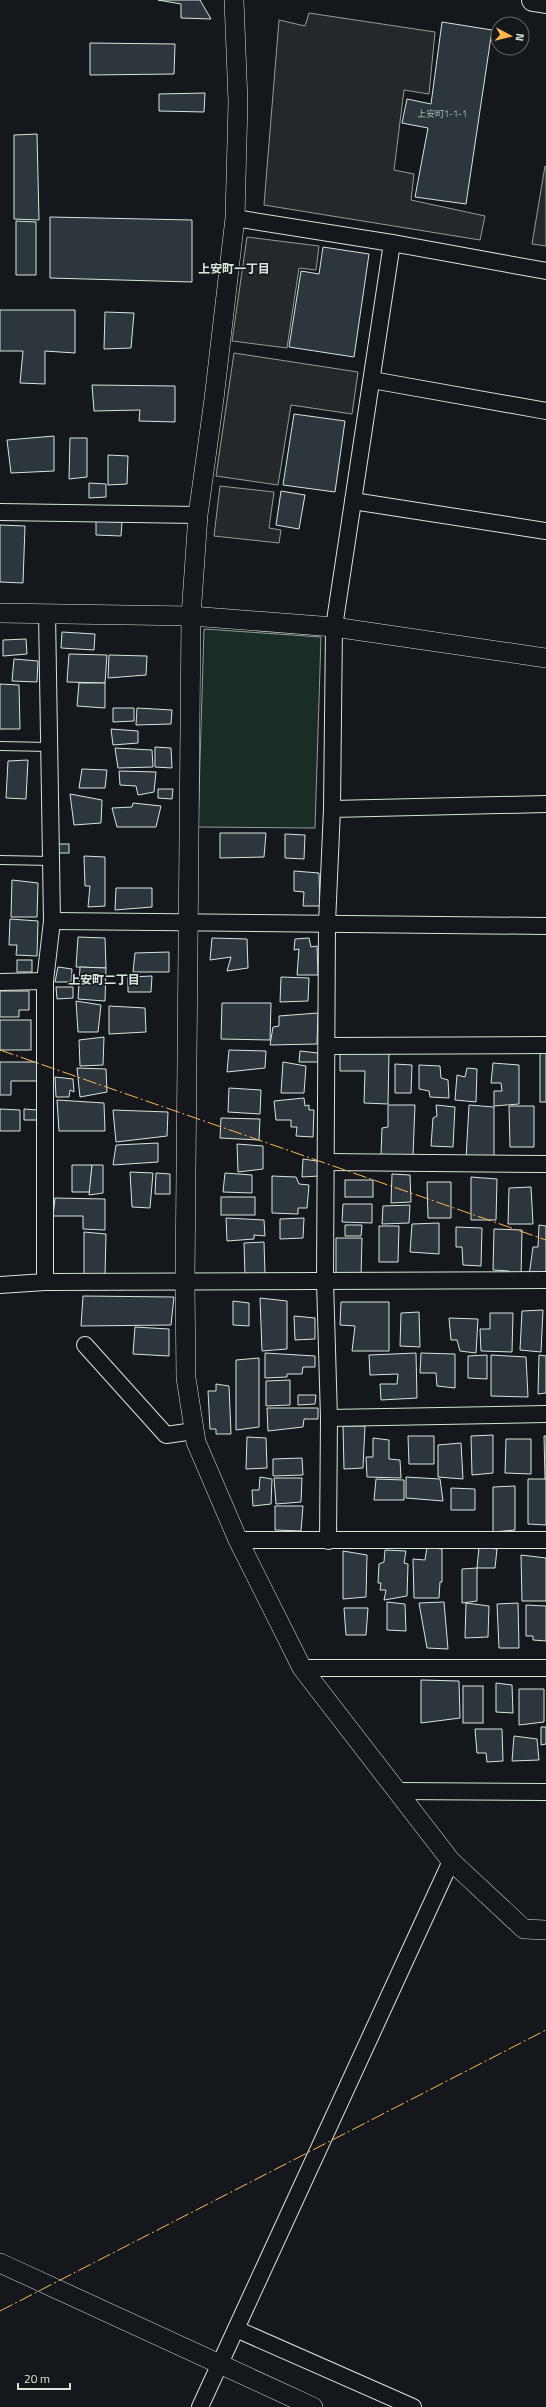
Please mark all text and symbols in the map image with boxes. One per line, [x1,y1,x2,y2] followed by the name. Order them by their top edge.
[490,16,530,56] north arrow
[512,32,528,42] text: N
[417,107,467,120] house number: 上安町1-1-1
[198,259,270,278] district label: 上安町一丁目
[68,970,140,989] district label: 上安町二丁目
[18,2365,70,2391] scale bar
[24,2369,50,2388] text: 20 m

